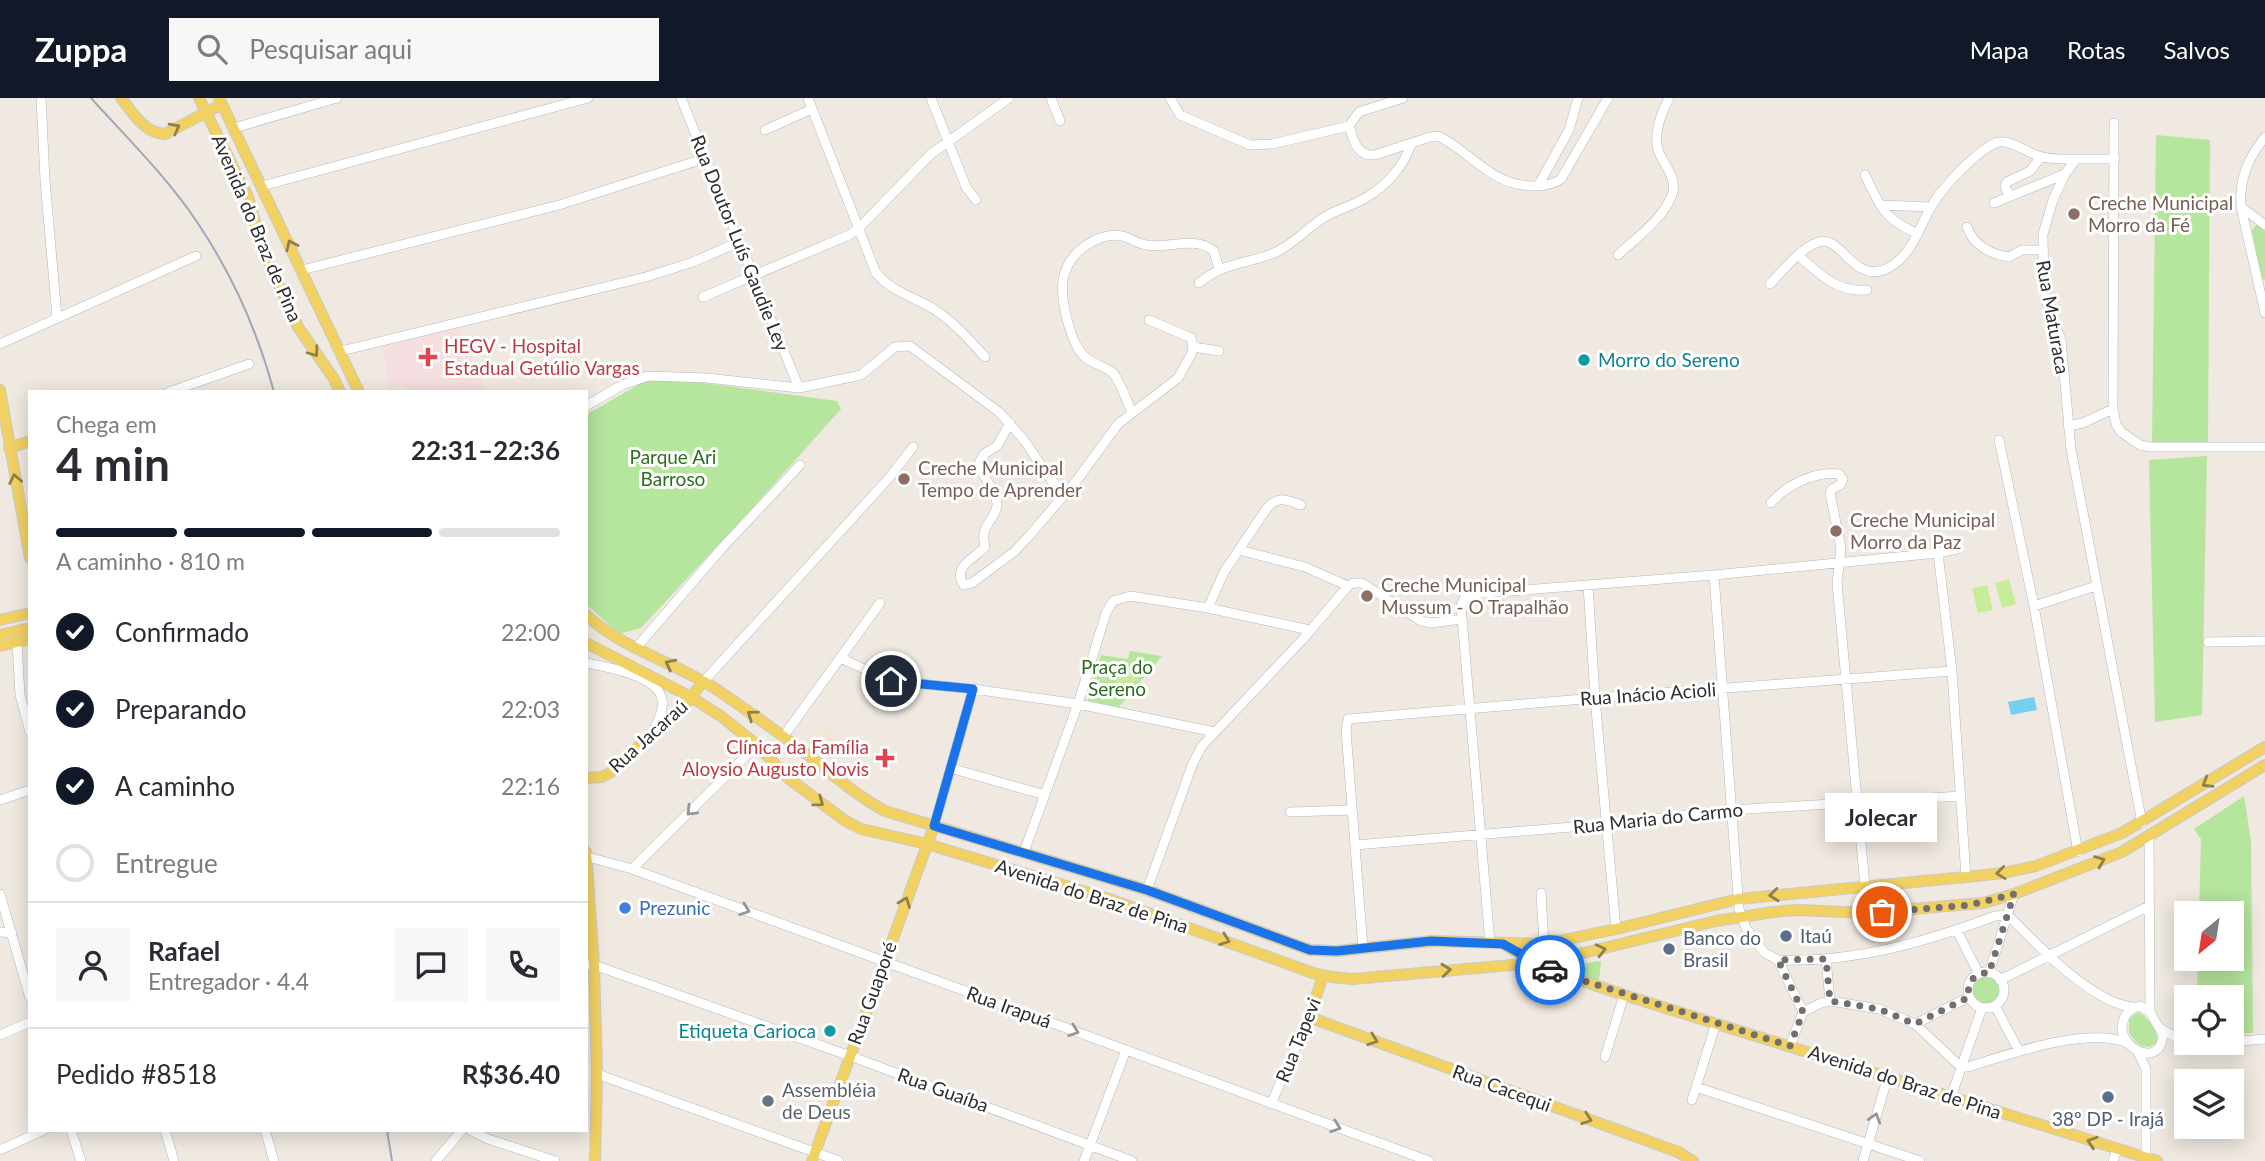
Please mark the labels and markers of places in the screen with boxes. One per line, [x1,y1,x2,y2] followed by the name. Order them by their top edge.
[2088,191,2233,236] place label: Creche Municipal Morro da Fé
[2066,206,2082,222] marker: Creche Municipal Morro da Fé
[444,334,640,379] place label: HEGV - Hospital Estadual Getúlio Vargas
[418,347,438,367] marker: HEGV - Hospital Estadual Getúlio Vargas
[1598,348,1740,371] place label: Morro do Sereno
[1576,352,1592,368] marker: Morro do Sereno
[918,456,1082,501] place label: Creche Municipal Tempo de Aprender
[896,471,912,487] marker: Creche Municipal Tempo de Aprender
[1850,508,1995,553] place label: Creche Municipal Morro da Paz
[1828,523,1844,539] marker: Creche Municipal Morro da Paz
[1381,573,1569,618] place label: Creche Municipal Mussum - O Trapalhão
[1359,588,1375,604] marker: Creche Municipal Mussum - O Trapalhão
[861,651,921,711] pin
[682,735,869,780] place label: Clínica da Família Aloysio Augusto Novis
[875,748,895,768] marker: Clínica da Família Aloysio Augusto Novis
[1826,793,1938,842] callout: Jolecar
[1852,882,1912,942] pin
[639,896,710,919] place label: Prezunic
[617,900,633,916] marker: Prezunic
[1800,924,1832,947] place label: Itaú
[1683,926,1761,971] place label: Banco do Brasil
[1778,928,1794,944] marker: Itaú
[1661,941,1677,957] marker: Banco do Brasil
[679,1019,816,1042] place label: Etiqueta Carioca
[822,1023,838,1039] marker: Etiqueta Carioca
[782,1078,876,1123] place label: Assembléia de Deus
[2100,1089,2116,1105] marker: 38º DP - Irajá
[760,1093,776,1109] marker: Assembléia de Deus
[2052,1107,2164,1130] place label: 38º DP - Irajá

